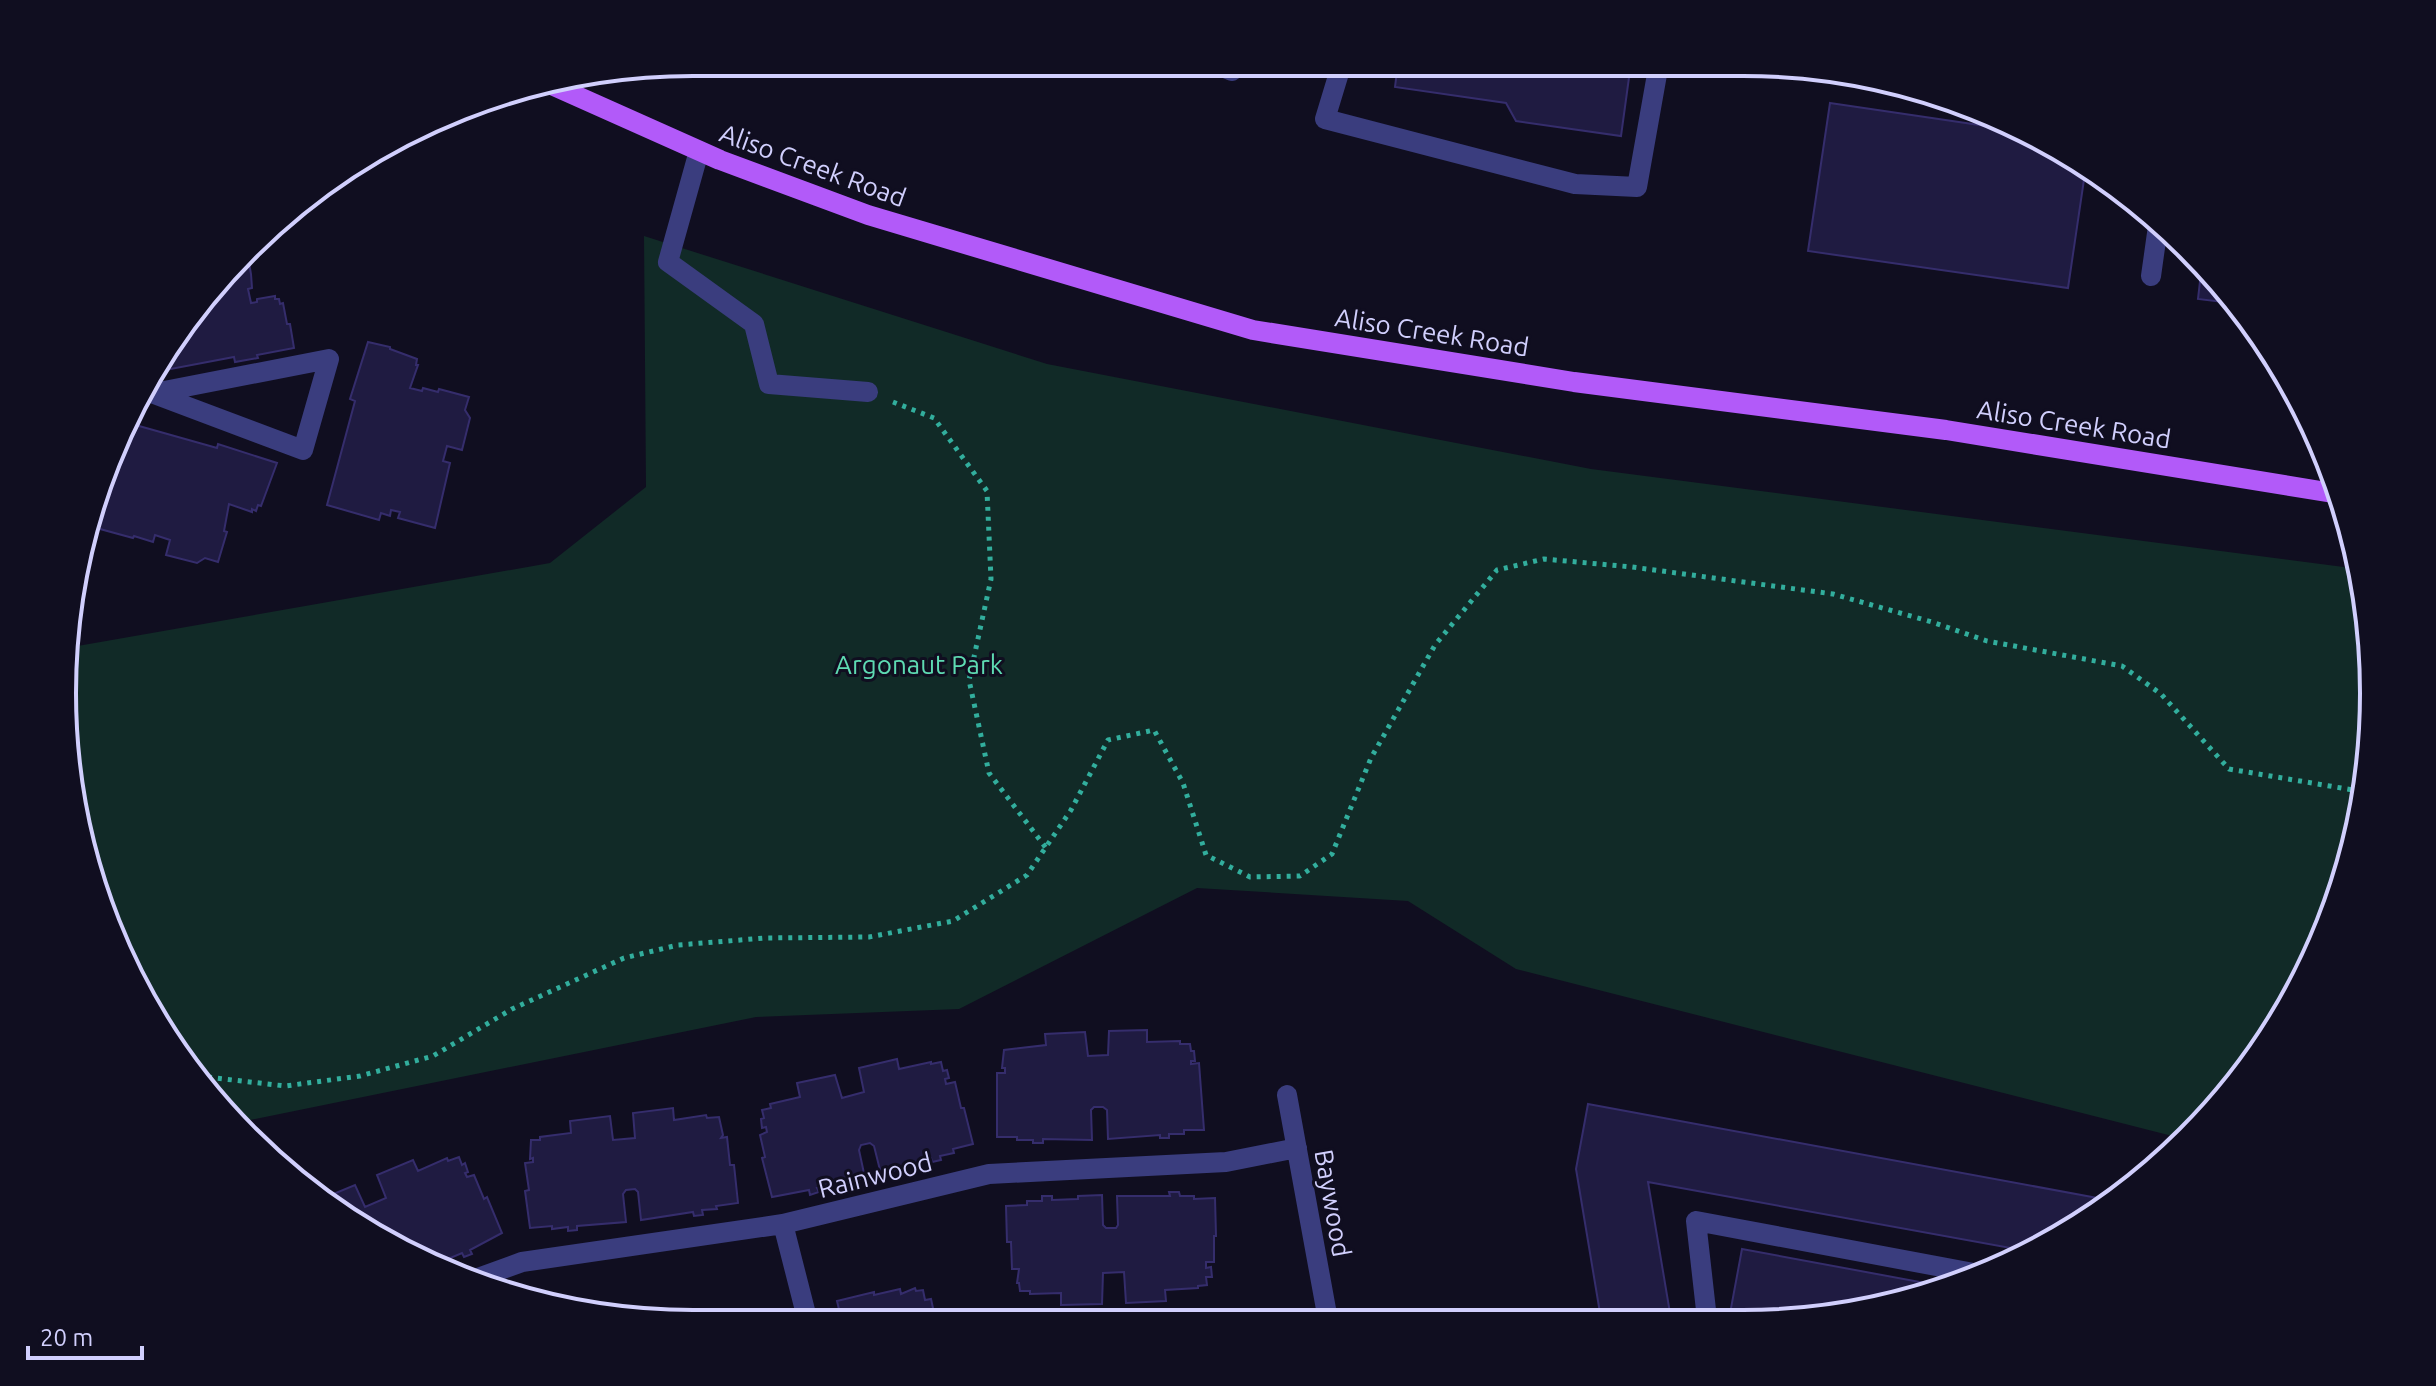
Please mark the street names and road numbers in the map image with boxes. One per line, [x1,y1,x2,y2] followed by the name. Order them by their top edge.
[716,118,910,212] street label: Aliso Creek Road
[1333,302,1531,362] street label: Aliso Creek Road
[1975,394,2173,454] street label: Aliso Creek Road
[815,1147,935,1203] street label: Rainwood
[1309,1147,1357,1259] street label: Baywood

